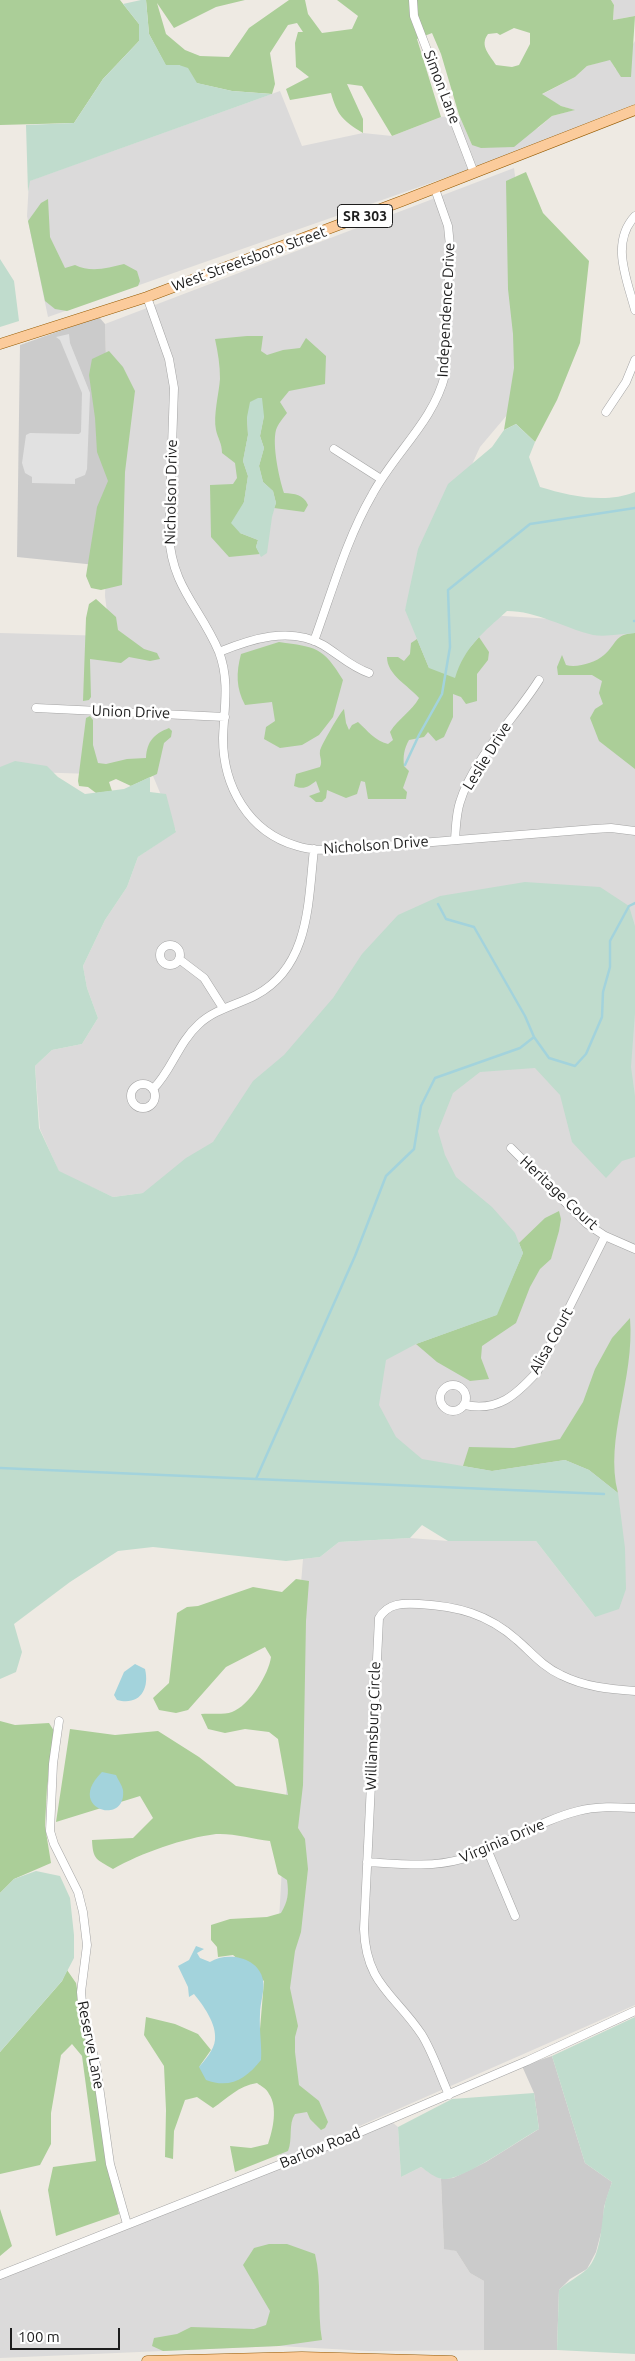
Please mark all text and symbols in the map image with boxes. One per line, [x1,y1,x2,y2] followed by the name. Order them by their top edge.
[420,48,464,126] street label: Simon Lane
[338,205,392,228] road number: SR 303
[169,223,329,295] street label: West Streetsboro Street
[433,242,459,378] street label: Independence Drive
[161,439,181,545] street label: Nicholson Drive
[91,702,171,722] street label: Union Drive
[459,719,515,793] street label: Leslie Drive
[323,832,429,858] street label: Nicholson Drive
[516,1152,602,1234] street label: Heritage Court
[525,1305,577,1377] street label: Alisa Court
[362,1661,384,1791] street label: Williamsburg Circle
[457,1815,547,1867] street label: Virginia Drive
[74,1999,108,2091] street label: Reserve Lane
[277,2124,363,2172] street label: Barlow Road
[12,2318,122,2350] scale bar
[18,2328,60,2345] text: 100 m

